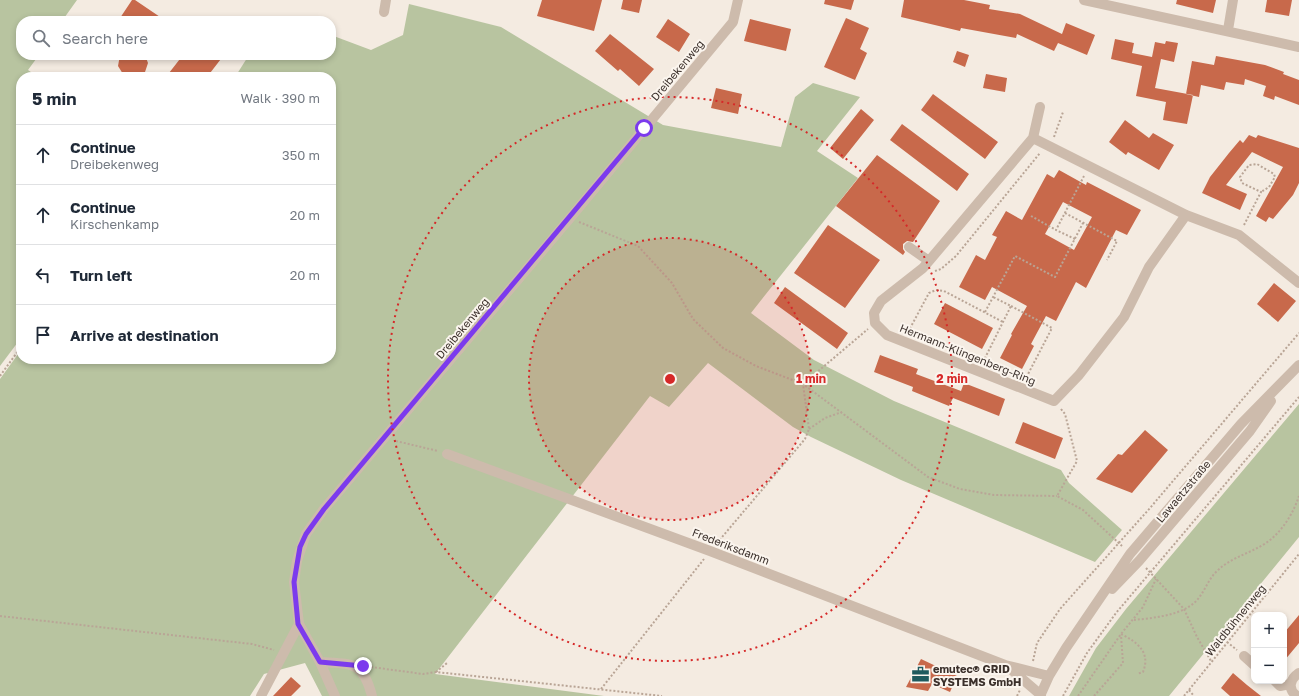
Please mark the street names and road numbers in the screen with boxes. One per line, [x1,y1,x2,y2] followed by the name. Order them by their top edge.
[648,37,706,103] street label: Dreibekenweg
[433,295,491,361] street label: Dreibekenweg
[898,321,1038,387] street label: Hermann-Klingenberg-Ring
[1153,457,1213,525] street label: Lawaetzstraße
[690,525,772,567] street label: Frederiksdamm
[1202,582,1268,658] street label: Waldbühnenweg

